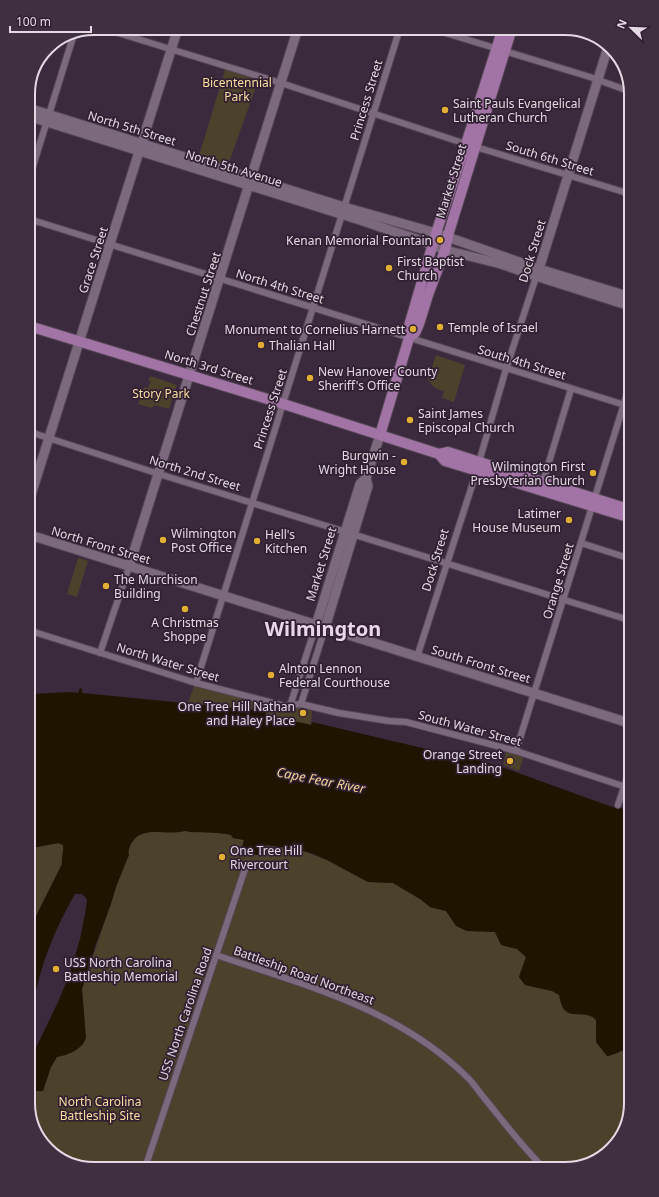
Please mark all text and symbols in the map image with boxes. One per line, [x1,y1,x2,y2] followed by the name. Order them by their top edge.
[10,8,91,34] scale bar
[611,8,651,48] north arrow
[16,13,51,30] text: 100 m
[613,17,630,31] text: N
[346,57,387,142] street label: Princess Street
[202,74,272,105] park label: Bicentennial Park
[453,95,581,126] place label: Saint Pauls Evangelical Lutheran Church
[440,105,450,115] marker: Saint Pauls Evangelical Lutheran Church
[86,107,179,150] street label: North 5th Street
[504,137,597,180] street label: South 6th Street
[432,141,471,220] street label: Market Street
[184,145,285,191] street label: North 5th Avenue
[514,217,550,284] street label: Dock Street
[74,224,112,296] street label: Grace Street
[286,232,432,249] place label: Kenan Memorial Fountain
[435,235,445,245] marker: Kenan Memorial Fountain
[181,249,225,338] street label: Chestnut Street
[397,253,465,284] place label: First Baptist Church
[384,263,394,273] marker: First Baptist Church
[234,265,327,308] street label: North 4th Street
[448,319,538,336] place label: Temple of Israel
[225,321,406,338] place label: Monument to Cornelius Harnett
[435,322,445,332] marker: Temple of Israel
[408,324,418,334] marker: Monument to Cornelius Harnett
[269,337,335,354] place label: Thalian Hall
[256,340,266,350] marker: Thalian Hall
[476,341,569,384] street label: South 4th Street
[163,345,256,389] street label: North 3rd Street
[318,363,438,394] place label: New Hanover County Sheriff's Office
[249,366,291,451] street label: Princess Street
[305,373,315,383] marker: New Hanover County Sheriff's Office
[132,385,190,402] park label: Story Park
[418,405,515,436] place label: Saint James Episcopal Church
[405,415,415,425] marker: Saint James Episcopal Church
[319,447,396,478] place label: Burgwin - Wright House
[147,451,243,495] street label: North 2nd Street
[399,457,409,467] marker: Burgwin - Wright House
[471,458,586,489] place label: Wilmington First Presbyterian Church
[588,468,598,478] marker: Wilmington First Presbyterian Church
[472,505,561,536] place label: Latimer House Museum
[564,515,574,525] marker: Latimer House Museum
[49,522,153,568] street label: North Front Street
[302,524,341,603] street label: Market Street
[171,525,236,556] place label: Wilmington Post Office
[265,526,307,557] place label: Hell's Kitchen
[417,526,453,593] street label: Dock Street
[158,535,168,545] marker: Wilmington Post Office
[252,536,262,546] marker: Hell's Kitchen
[538,540,578,621] street label: Orange Street
[114,571,198,602] place label: The Murchison Building
[101,581,111,591] marker: The Murchison Building
[180,604,190,614] marker: A Christmas Shoppe
[151,614,219,645] place label: A Christmas Shoppe
[265,615,381,642] district label: Wilmington
[115,638,222,686] street label: North Water Street
[429,641,533,687] street label: South Front Street
[279,660,390,691] place label: Alnton Lennon Federal Courthouse
[266,670,276,680] marker: Alnton Lennon Federal Courthouse
[178,698,295,729] place label: One Tree Hill Nathan and Haley Place
[416,706,524,750] street label: South Water Street
[298,708,308,718] marker: One Tree Hill Nathan and Haley Place
[423,746,503,777] place label: Orange Street Landing
[505,756,515,766] marker: Orange Street Landing
[275,763,367,798] water label: Cape Fear River
[230,842,302,873] place label: One Tree Hill Rivercourt
[217,852,227,862] marker: One Tree Hill Rivercourt
[231,942,377,1009] street label: Battleship Road Northeast
[154,945,216,1083] street label: USS North Carolina Road
[64,954,178,985] place label: USS North Carolina Battleship Memorial
[51,964,61,974] marker: USS North Carolina Battleship Memorial
[59,1093,141,1124] park label: North Carolina Battleship Site

